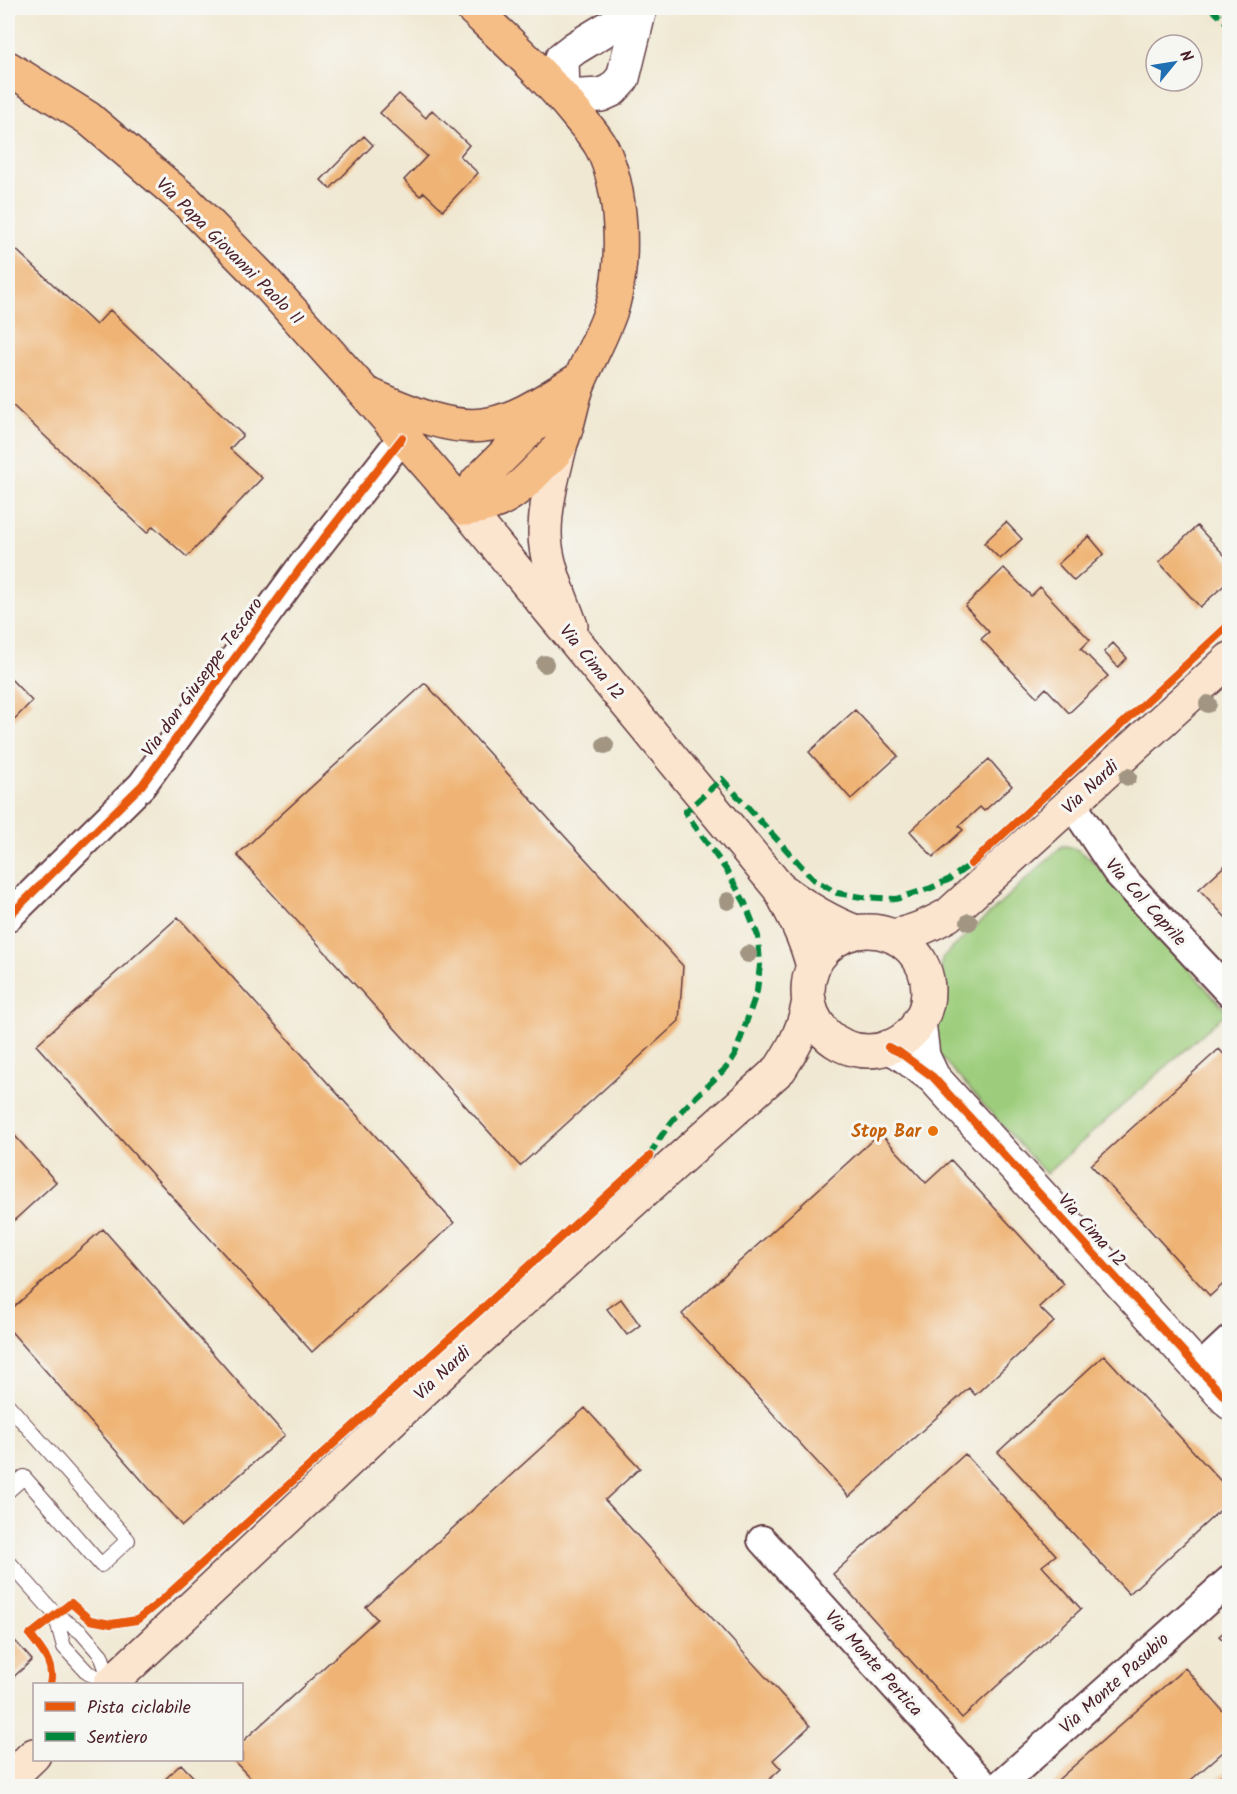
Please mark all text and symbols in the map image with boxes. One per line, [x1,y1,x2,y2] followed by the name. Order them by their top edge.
[1144,33,1204,93] north arrow
[1172,46,1199,67] text: N
[148,171,310,333] street label: Via Papa Giovanni Paolo II
[135,592,271,764] street label: Via don Giuseppe Tescaro
[551,619,631,707] street label: Via Cima 12
[1056,753,1127,822] street label: Via Nardi
[1097,852,1193,954] street label: Via Col Caprile
[851,1118,922,1147] place label: Stop Bar
[926,1124,940,1138] marker: Stop Bar
[1050,1188,1132,1274] street label: Via Cima 12
[408,1339,479,1408] street label: Via Nardi
[817,1604,929,1724] street label: Via Monte Pertica
[1053,1626,1177,1742] street label: Via Monte Pasubio
[33,1683,243,1761] legend
[87,1694,191,1723] text: Pista ciclabile
[87,1724,148,1753] text: Sentiero

